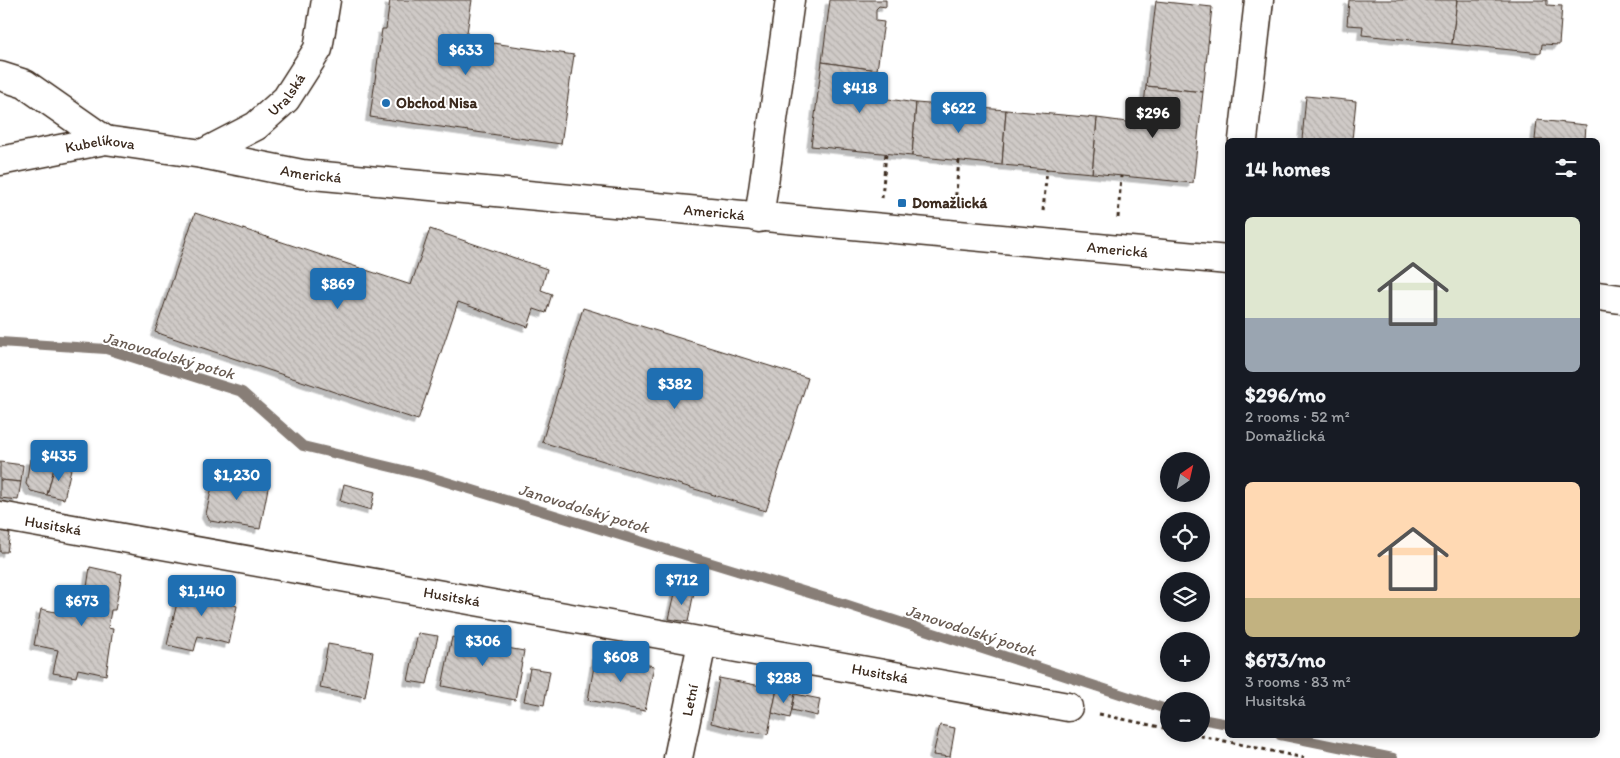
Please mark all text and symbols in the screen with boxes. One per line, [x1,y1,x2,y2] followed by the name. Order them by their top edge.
[436,34,496,76] pin: $633
[449,40,483,59] text: $633
[264,70,309,120] street label: Uralská
[830,72,890,114] pin: $418
[843,78,877,97] text: $418
[929,92,989,134] pin: $622
[396,94,477,112] place label: Obchod Nisa
[1123,96,1183,139] pin: $296
[380,97,392,109] marker: Obchod Nisa
[942,98,976,117] text: $622
[1136,103,1170,122] text: $296
[64,131,136,157] street label: Kubelíkova
[1552,154,1580,182] icon: filters
[1245,156,1330,181] text: 14 homes
[279,161,343,187] street label: Americká
[912,194,987,212] place label: Domažlická
[896,197,908,209] marker: Domažlická
[683,200,746,224] street label: Americká
[1086,238,1149,262] street label: Americká
[1368,249,1458,339] icon: home
[308,268,368,310] pin: $869
[321,274,355,293] text: $869
[101,328,237,383] water label: Janovodolský potok
[645,368,705,410] pin: $382
[658,374,692,393] text: $382
[1245,382,1326,407] text: $296/mo
[1245,407,1350,426] text: 2 rooms · 52 m²
[1245,426,1325,445] text: Domažlická
[29,440,89,482] pin: $435
[42,446,76,465] text: $435
[1160,452,1210,502] north arrow
[1160,452,1210,742] map controls
[196,458,278,501] pin: $1,230
[214,465,260,484] text: $1,230
[516,480,652,538] water label: Janovodolský potok
[23,512,83,539] street label: Husitská
[1160,512,1210,562] button: locate
[1368,514,1458,604] icon: home
[652,564,712,606] pin: $712
[666,570,698,589] text: $712
[1160,572,1210,622] button: layers
[161,574,243,617] pin: $1,140
[179,581,225,600] text: $1,140
[422,583,482,611] street label: Husitská
[52,584,112,627] pin: $673
[65,591,99,610] text: $673
[903,601,1039,661] water label: Janovodolský potok
[453,624,513,667] pin: $306
[465,631,501,650] text: $306
[1160,632,1210,682] button: +
[591,640,651,683] pin: $608
[603,647,639,666] text: $608
[1245,647,1326,672] text: $673/mo
[850,659,910,687] street label: Husitská
[754,662,814,704] pin: $288
[767,668,801,687] text: $288
[1245,672,1351,691] text: 3 rooms · 83 m²
[678,682,702,718] street label: Letní
[1245,691,1306,710] text: Husitská
[1160,692,1210,742] button: −

